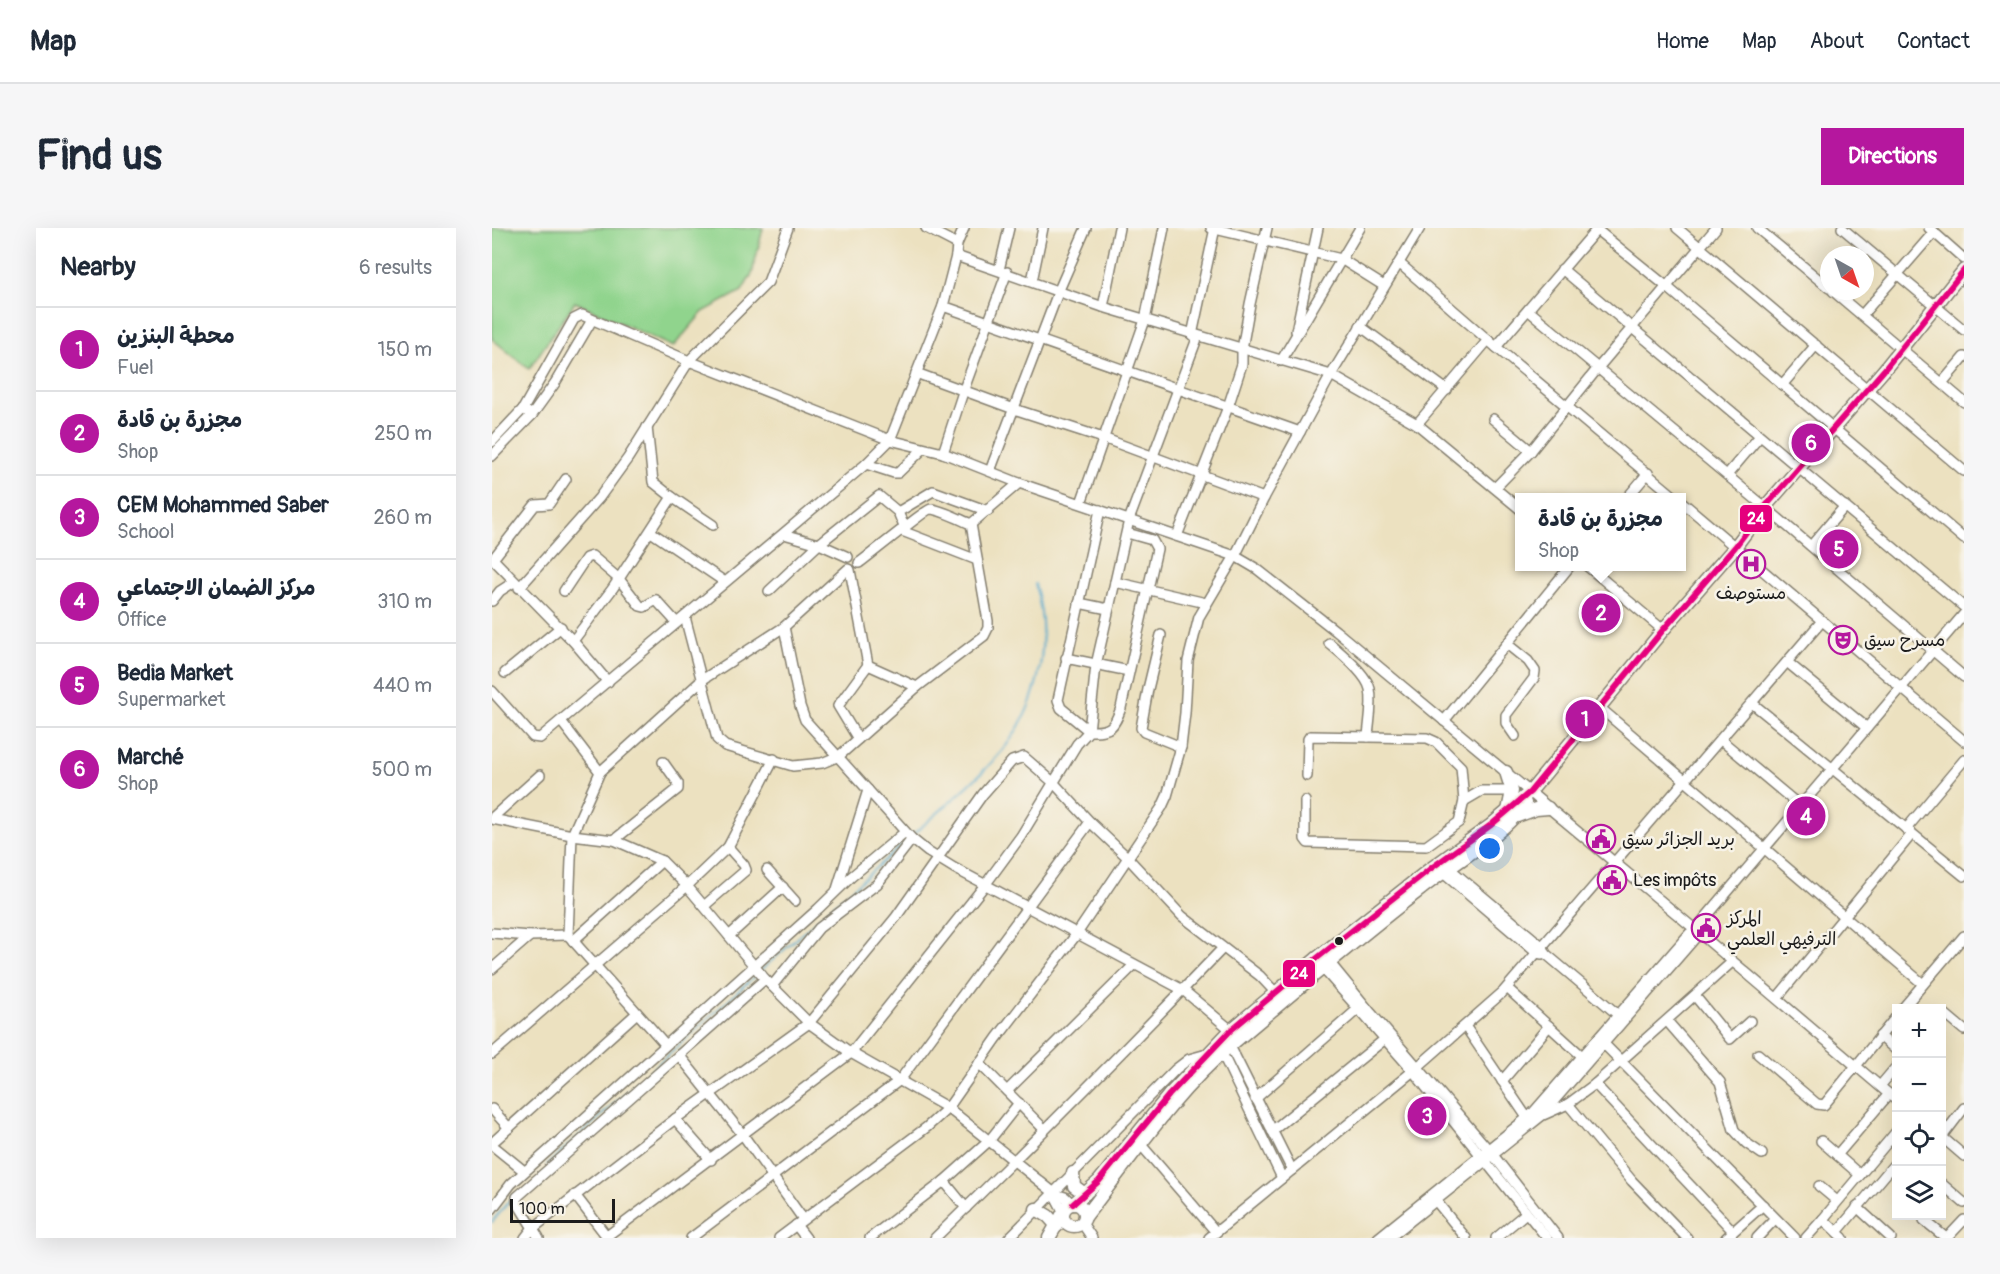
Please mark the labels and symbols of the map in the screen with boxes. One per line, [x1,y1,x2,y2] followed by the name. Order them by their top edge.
[1820,246,1874,300] north arrow
[1792,420,1830,466] pin: 6
[1739,504,1773,533] line badge: 24
[1747,509,1766,529] text: 24
[1820,526,1858,572] pin: 5
[1735,548,1767,580] hospital icon: مستوصف
[1716,582,1786,605] place label: مستوصف
[1582,590,1620,636] pin: 2
[1827,624,1859,656] theatre icon: مسرح سيق
[1864,629,1945,652] place label: مسرح سيق
[1566,696,1604,742] pin: 1
[1786,794,1826,838] pin: 4
[1585,823,1617,855] public building icon: بريد الجزائر سيق
[1622,828,1735,851] place label: بريد الجزائر سيق
[1475,834,1504,863] your location
[1596,864,1628,896] public building icon: Les impôts
[1633,869,1716,892] place label: Les impôts
[1725,907,1836,955] place label: المركز الترفيهي العلمي
[1690,912,1722,944] public building icon: المركز الترفيهي العلمي
[1333,935,1345,947] unlabelled marker
[1282,959,1316,988] line badge: 24
[1290,964,1309,984] text: 24
[1408,1094,1446,1138] pin: 3
[510,1196,615,1224] scale bar

